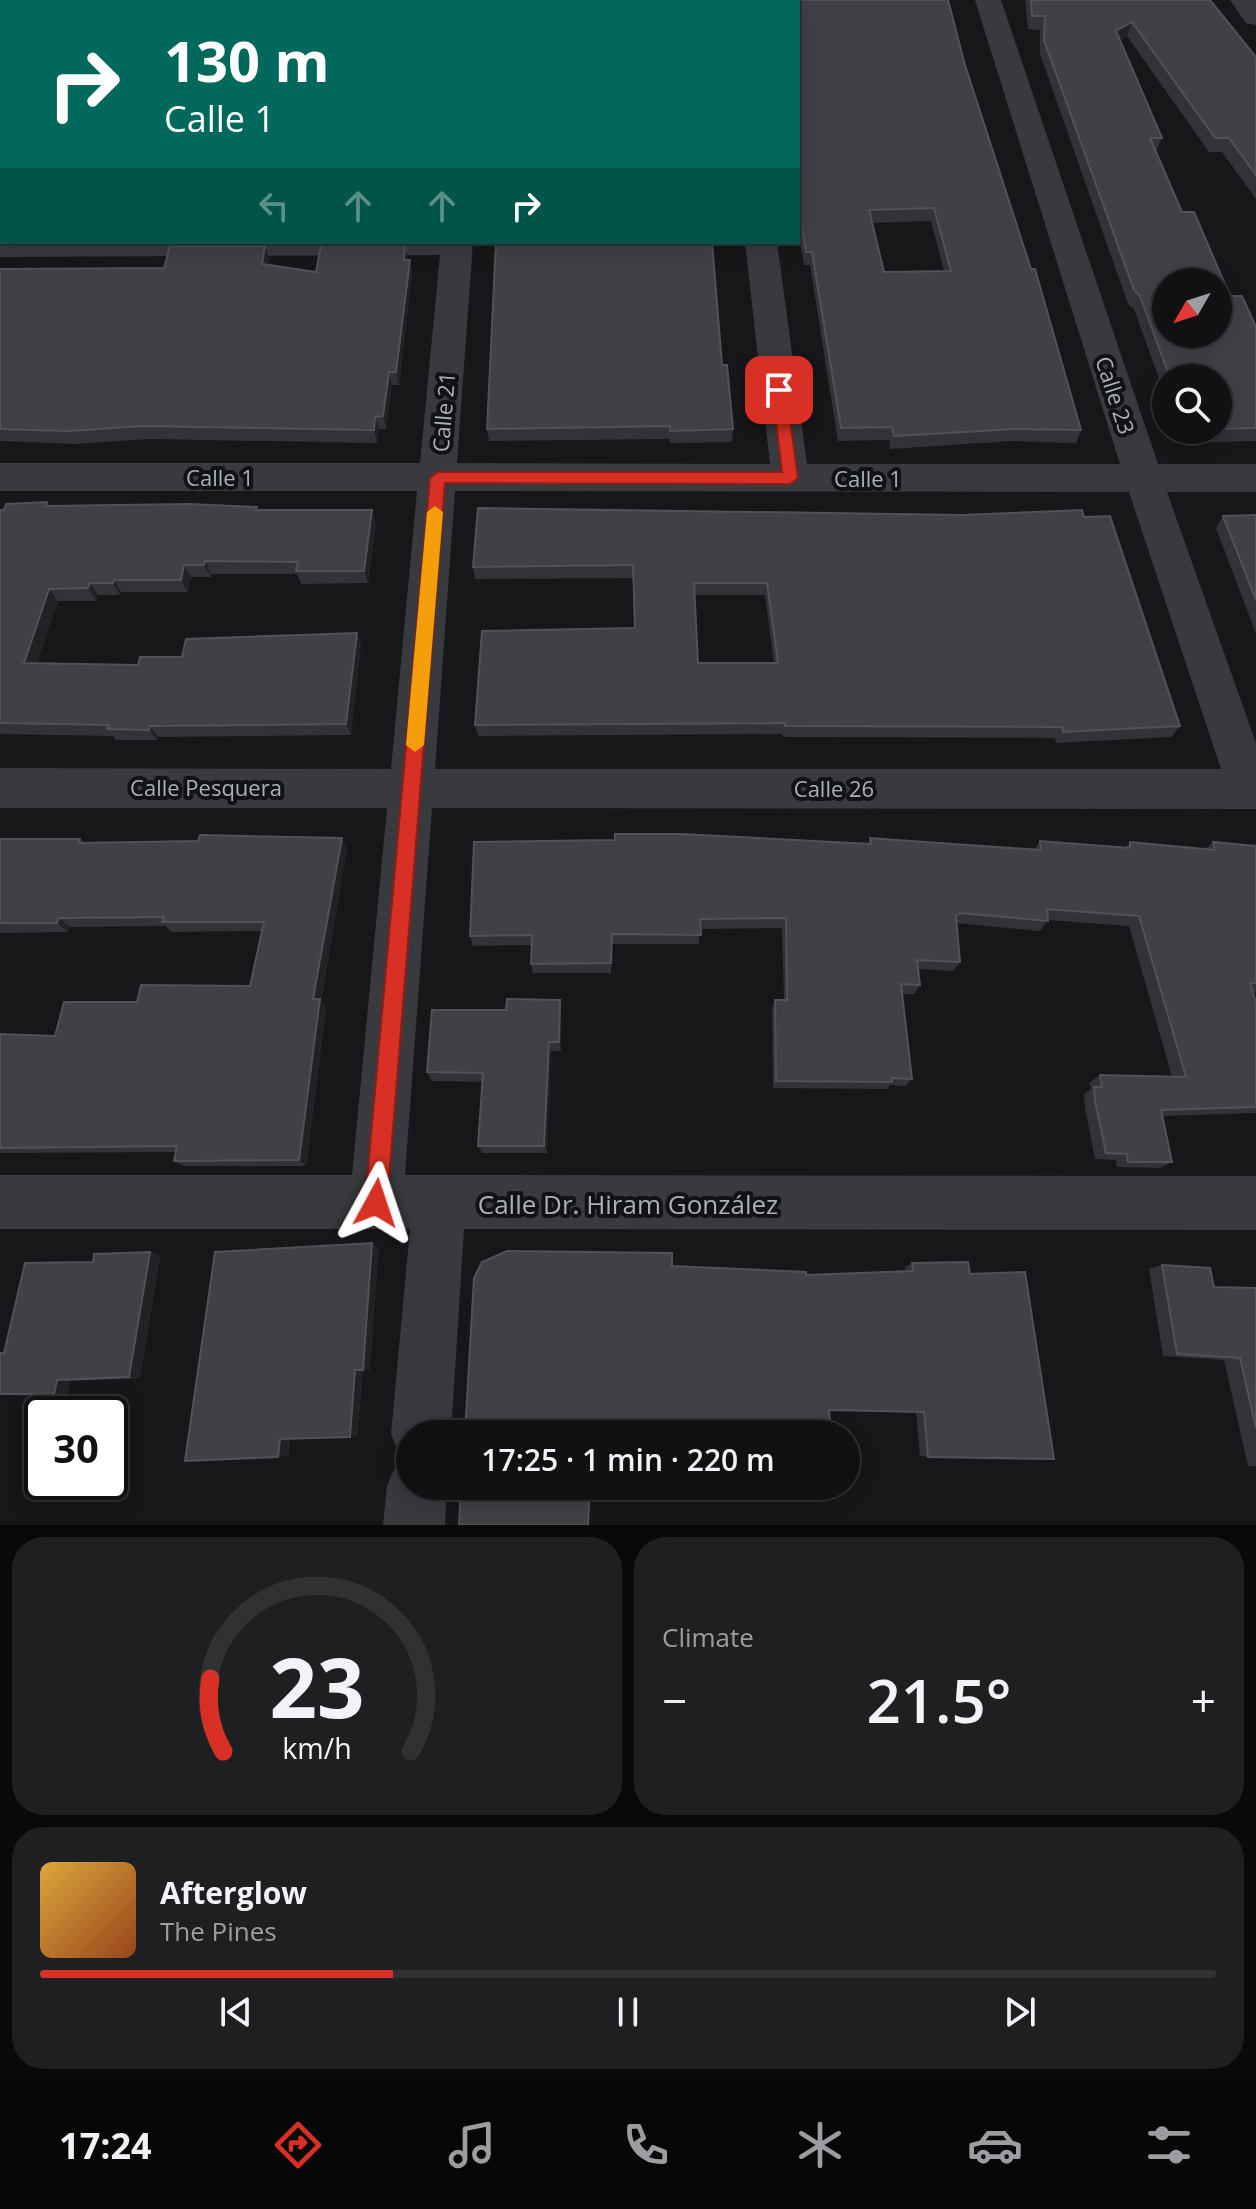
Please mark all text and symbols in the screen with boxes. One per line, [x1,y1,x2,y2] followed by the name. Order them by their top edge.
[164,22,330,98] text: 130 m
[32,32,136,136] icon: right
[164,94,275,143] text: Calle 1
[252,184,296,228] icon: left
[336,184,380,228] icon: ahead
[420,184,464,228] icon: ahead
[504,184,548,228] icon: right
[1152,268,1232,348] north arrow
[1152,268,1232,444] map controls
[1089,352,1143,438] street label: Calle 23
[745,356,813,424] pin
[1152,364,1232,444] button: search
[757,368,801,412] icon: arrive
[425,371,461,453] street label: Calle 21
[186,462,254,492] street label: Calle 1
[834,463,902,493] street label: Calle 1
[130,772,282,802] street label: Calle Pesquera
[794,773,874,803] street label: Calle 26
[334,1161,418,1245] position arrow
[478,1186,778,1222] street label: Calle Dr. Hiram González
[24,1396,128,1500] speed limit sign: 30
[481,1439,775,1480] text: 17:25 · 1 min · 220 m
[662,1619,754,1655] text: Climate
[269,1629,365,1742] text: 23
[866,1659,1012,1741] text: 21.5°
[662,1670,687,1730] text: −
[1191,1670,1216,1730] text: +
[282,1728,352,1767] text: km/h
[160,1872,307,1913] text: Afterglow
[160,1913,277,1949] text: The Pines
[214,1990,258,2034] icon: previous
[606,1990,650,2034] icon: pause
[998,1990,1042,2034] icon: next
[270,2117,326,2173] icon: directions
[444,2117,500,2173] icon: music
[618,2117,674,2173] icon: phone
[792,2117,848,2173] icon: climate
[967,2117,1023,2173] icon: car
[1141,2117,1197,2173] icon: filters
[59,2121,152,2170] text: 17:24

